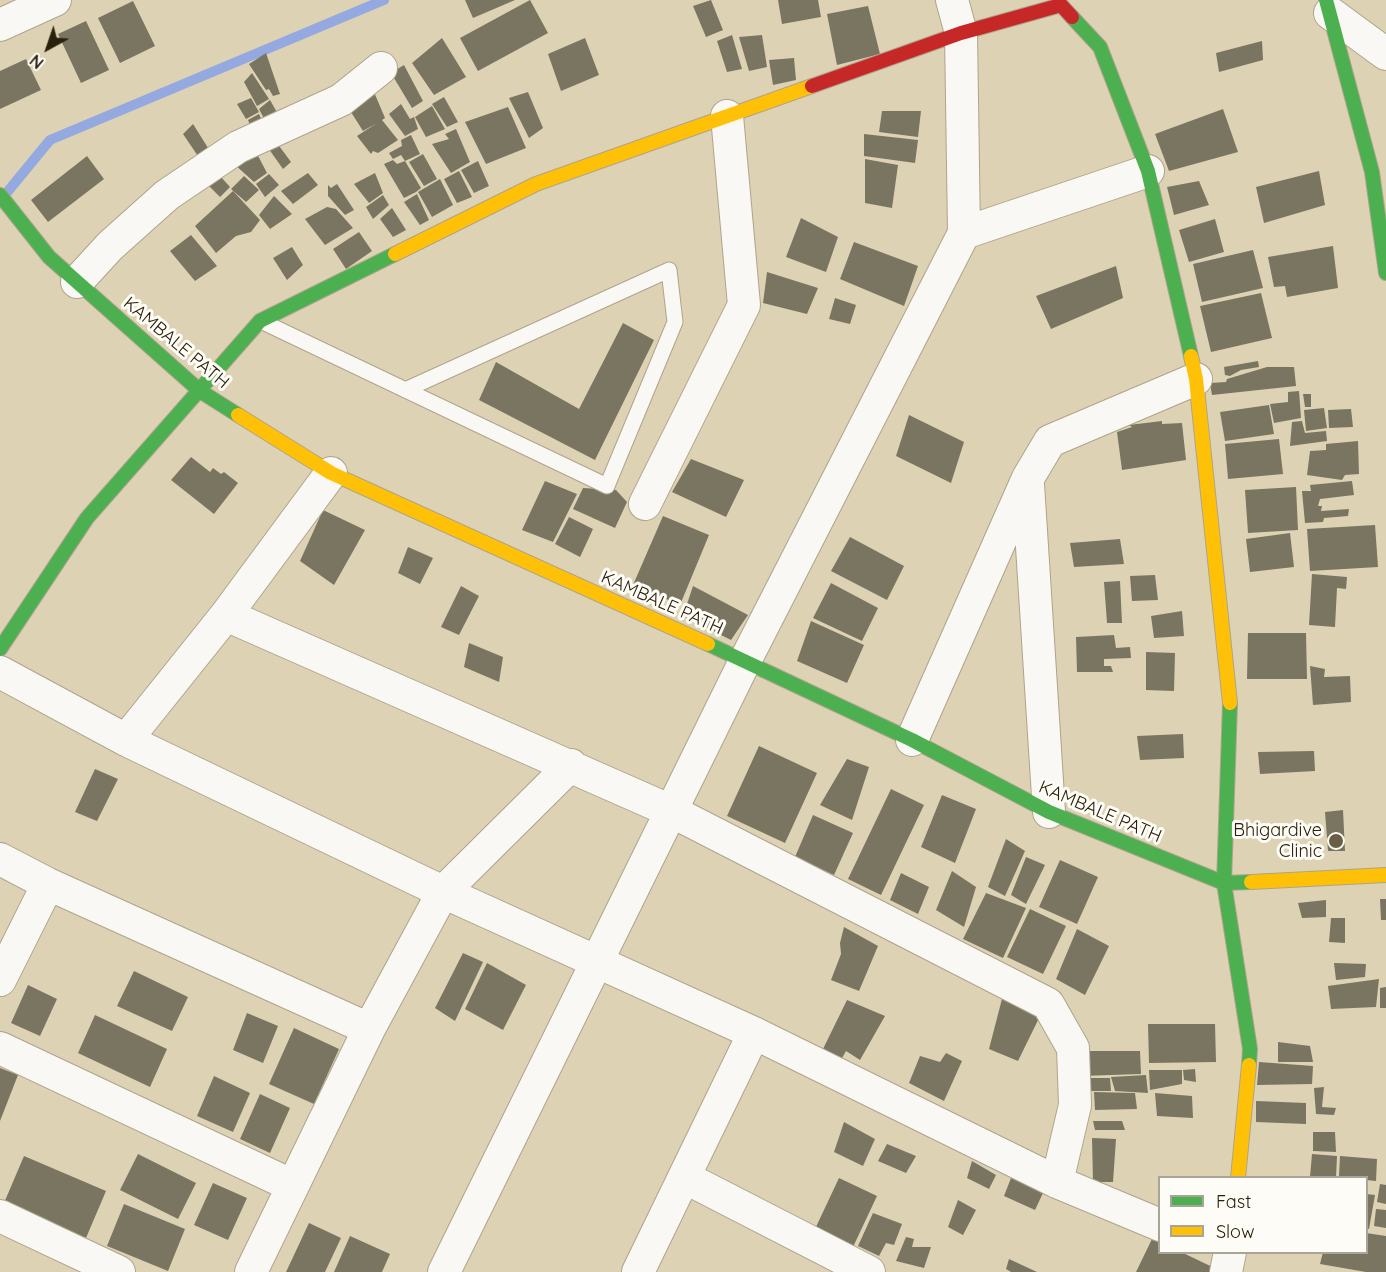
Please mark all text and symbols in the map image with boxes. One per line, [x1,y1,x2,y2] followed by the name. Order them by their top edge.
[18,18,78,78] north arrow
[26,50,47,73] text: N
[119,293,233,393] street label: KAMBALE PATH
[598,566,726,640] street label: KAMBALE PATH
[1035,776,1165,848] street label: KAMBALE PATH
[1233,820,1322,862] place label: Bhigardive Clinic
[1327,832,1345,850] marker: Bhigardive Clinic
[1158,1176,1368,1254] legend
[1216,1190,1251,1213] text: Fast
[1216,1220,1254,1243] text: Slow

